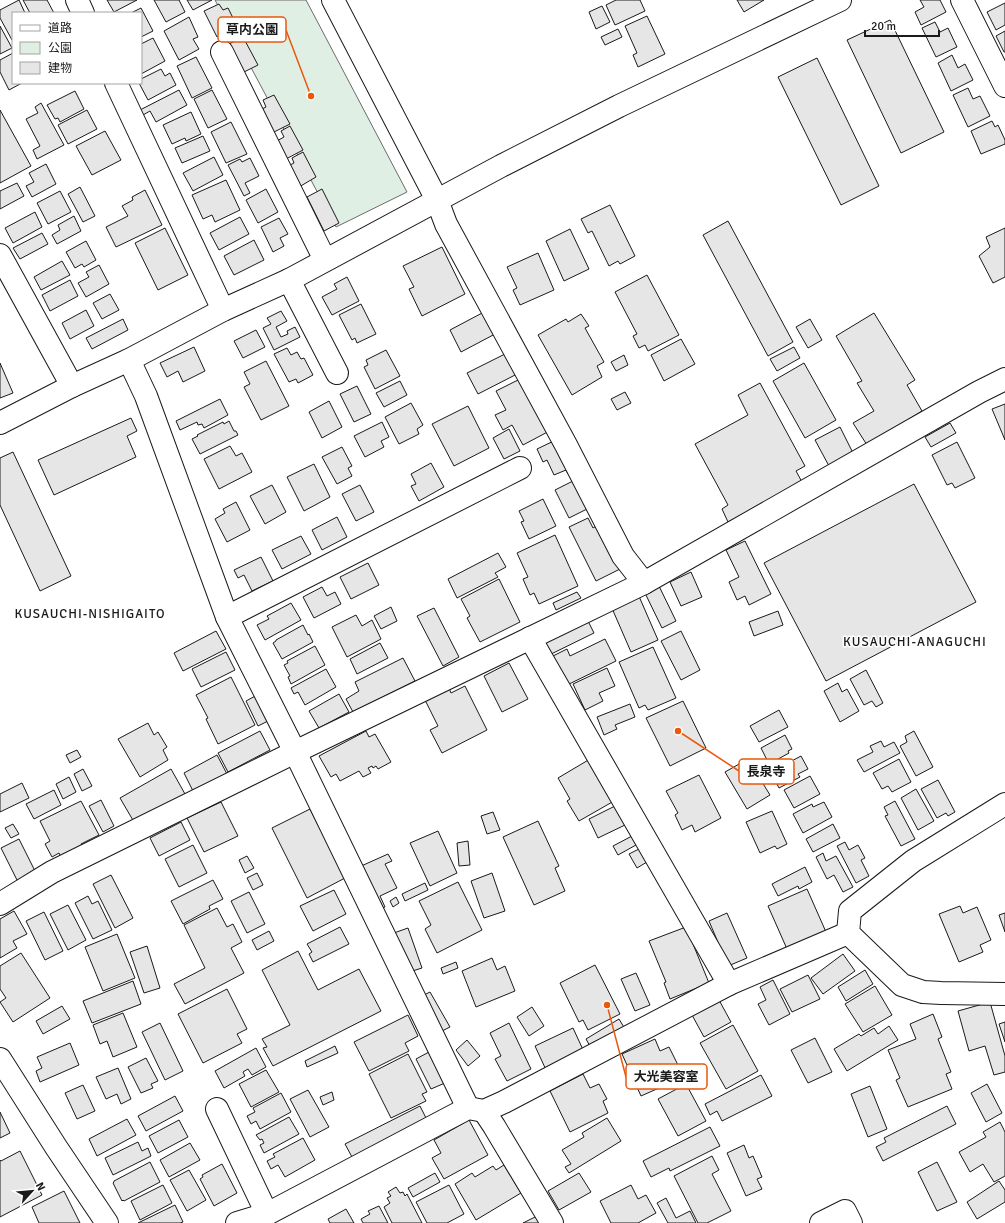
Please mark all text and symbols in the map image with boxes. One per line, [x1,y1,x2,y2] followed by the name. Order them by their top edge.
[12,12,142,84] legend
[865,12,939,38] scale bar
[218,17,286,42] callout: 草内公園
[871,19,896,34] text: 20 m
[48,21,72,36] text: 道路
[226,22,278,38] text: 草内公園
[48,41,72,56] text: 公園
[48,61,72,76] text: 建物
[14,606,166,622] district label: KUSAUCHI-NISHIGAITO
[843,634,987,650] district label: KUSAUCHI-ANAGUCHI
[739,759,794,784] callout: 長泉寺
[746,764,786,780] text: 長泉寺
[626,1064,707,1089] callout: 大光美容室
[633,1069,699,1085] text: 大光美容室
[12,1171,52,1211] north arrow
[33,1180,48,1193] text: N

